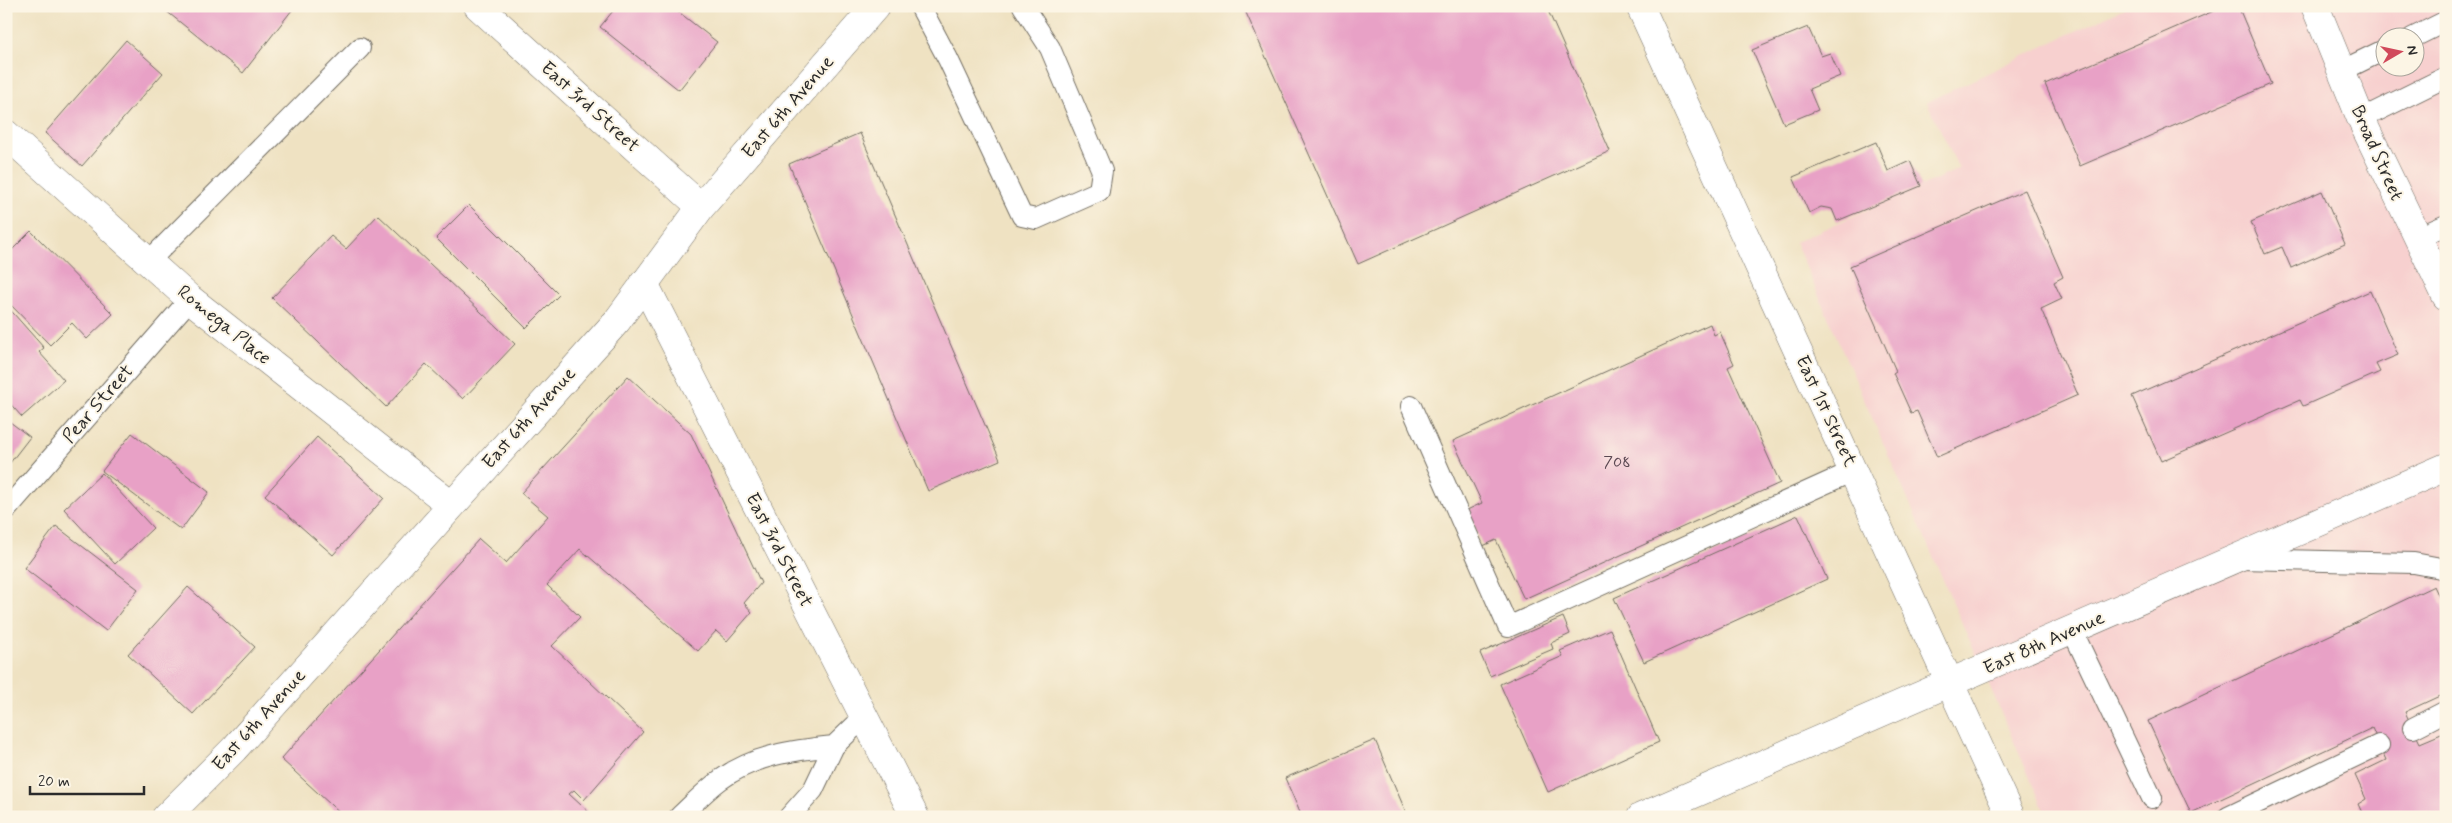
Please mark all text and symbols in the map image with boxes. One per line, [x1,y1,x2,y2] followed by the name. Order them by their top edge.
[2374,28,2424,78] north arrow
[2402,44,2421,56] text: N
[736,50,840,164] street label: East 6th Avenue
[535,56,645,158] street label: East 3rd Street
[2345,101,2409,205] street label: Broad Street
[171,279,276,372] street label: Romega Place
[1789,351,1863,471] street label: East 1st Street
[57,359,139,449] street label: Pear Street
[477,362,581,474] street label: East 6th Avenue
[1603,452,1631,473] house number: 708
[740,489,819,611] street label: East 3rd Street
[1980,605,2108,681] street label: East 8th Avenue
[207,664,311,776] street label: East 6th Avenue
[30,763,144,795] scale bar
[38,772,70,792] text: 20 m

